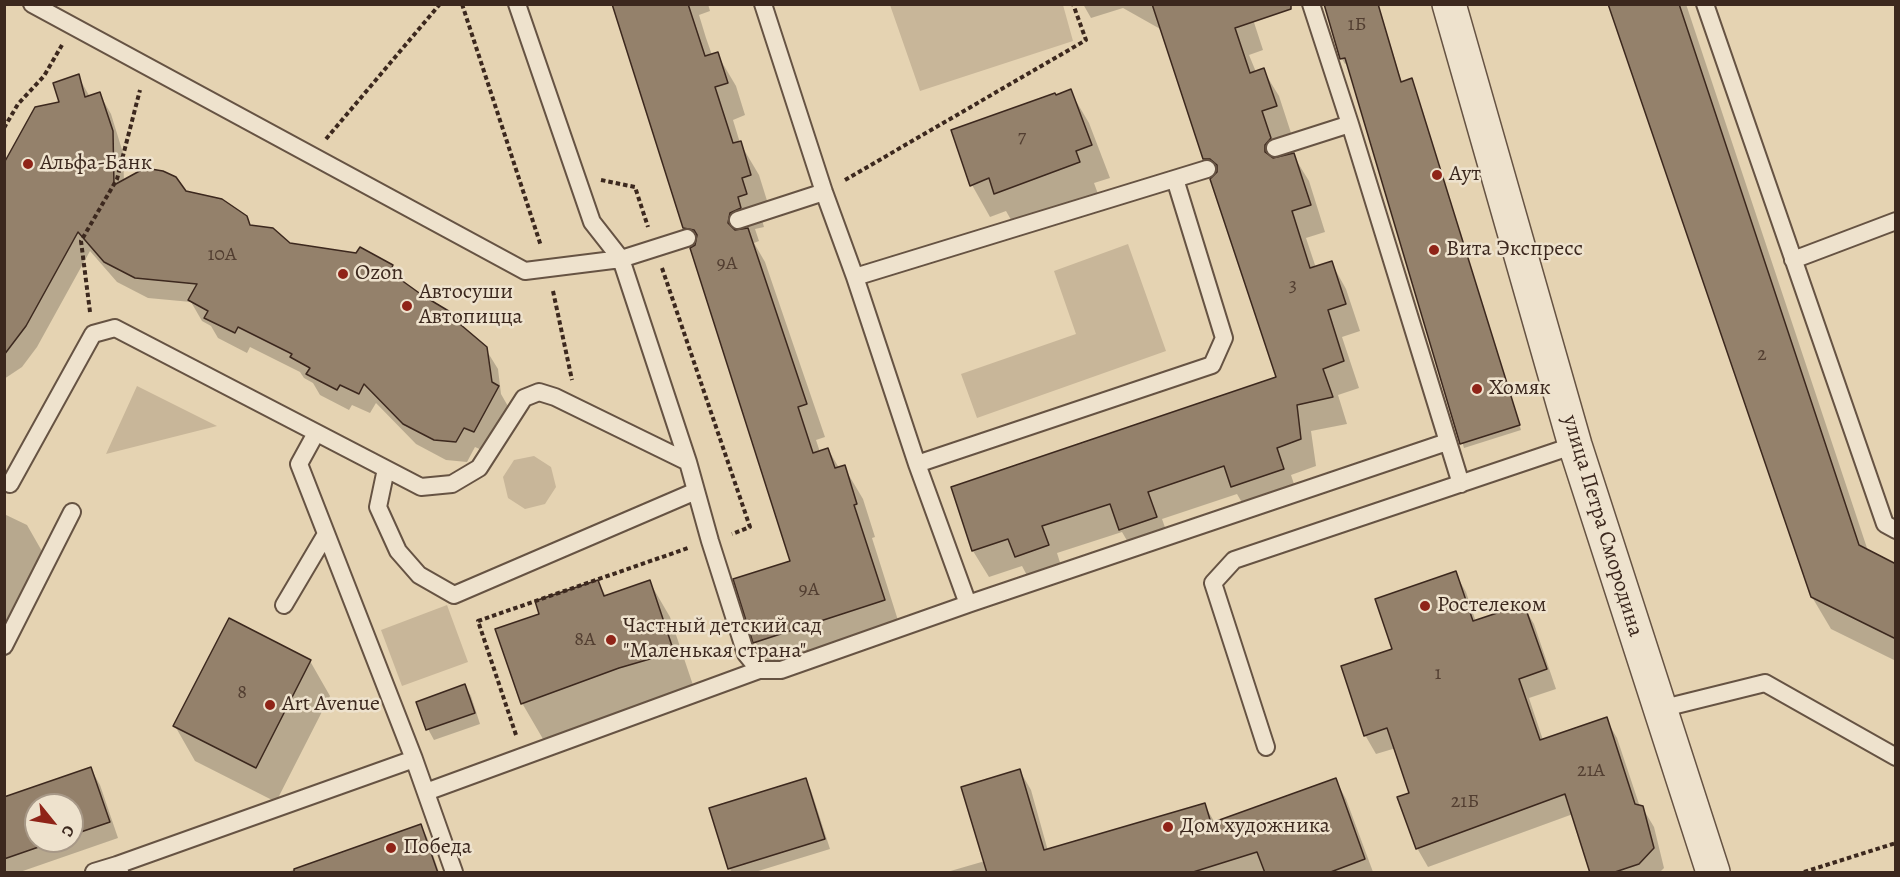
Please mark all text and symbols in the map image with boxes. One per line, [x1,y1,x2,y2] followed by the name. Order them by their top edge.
[1348,13,1366,37] house number: 1Б
[1018,125,1026,149] house number: 7
[40,151,152,177] place label: Альфа-Банк
[21,157,35,171] marker: Альфа-Банк
[1449,162,1481,188] place label: Аут
[1430,168,1444,182] marker: Аут
[1446,237,1583,263] place label: Вита Экспресс
[207,243,237,267] house number: 10А
[1427,243,1441,257] marker: Вита Экспресс
[717,252,737,276] house number: 9А
[355,261,403,287] place label: Ozon
[336,267,350,281] marker: Ozon
[1289,274,1297,298] house number: 3
[419,280,523,332] place label: Автосуши Автопицца
[400,299,414,313] marker: Автосуши Автопицца
[1757,343,1767,367] house number: 2
[1489,376,1551,402] place label: Хомяк
[1470,382,1484,396] marker: Хомяк
[1556,412,1648,640] street label: улица Петра Смородина
[799,578,819,602] house number: 9А
[1437,593,1546,619] place label: Ростелеком
[1418,599,1432,613] marker: Ростелеком
[623,614,822,666] place label: Частный детский сад "Маленькая страна"
[574,628,596,652] house number: 8А
[604,633,618,647] marker: Частный детский сад "Маленькая страна"
[1435,662,1441,686] house number: 1
[237,681,247,705] house number: 8
[282,692,380,718] place label: Art Avenue
[263,698,277,712] marker: Art Avenue
[1577,759,1605,783] house number: 21А
[1451,790,1479,814] house number: 21Б
[24,793,84,853] north arrow
[1180,814,1330,840] place label: Дом художника
[1161,820,1175,834] marker: Дом художника
[56,821,80,841] text: С
[403,835,472,861] place label: Победа
[384,841,398,855] marker: Победа

